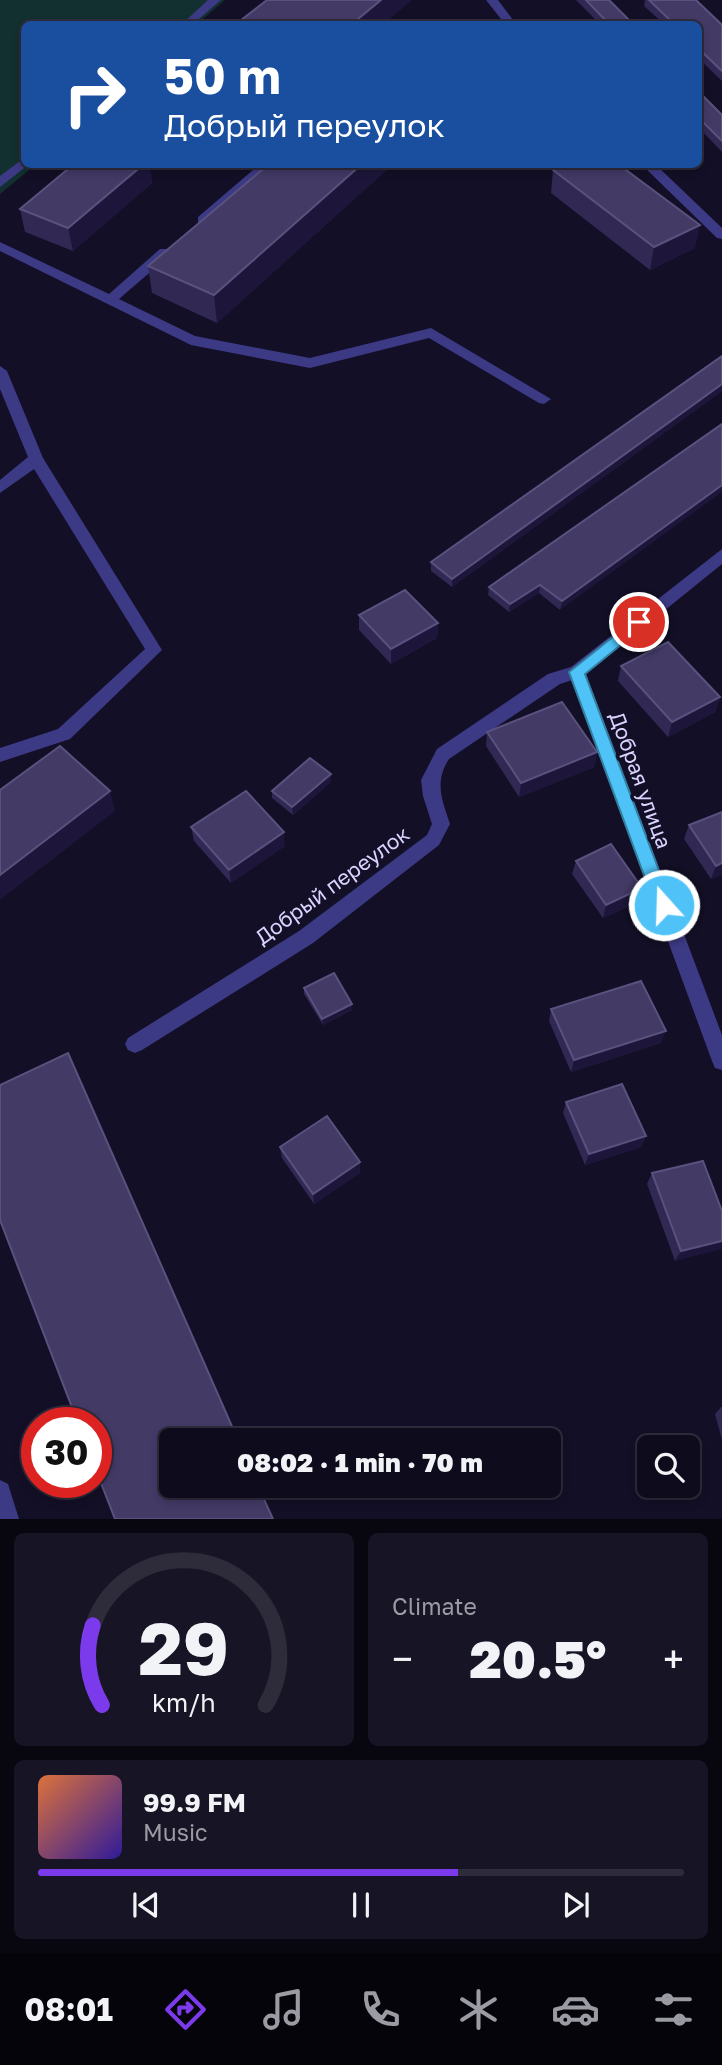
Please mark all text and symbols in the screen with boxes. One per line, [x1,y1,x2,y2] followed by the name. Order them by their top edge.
[164,46,281,105] text: 50 m
[49,49,140,140] icon: right
[164,106,445,144] text: Добрый переулок
[609,592,669,652] pin
[620,603,658,641] icon: arrive
[604,708,678,852] street label: Добрая улица
[250,820,414,950] street label: Добрый переулок
[627,868,701,942] position arrow
[21,1407,112,1498] speed limit sign: 30
[637,1435,700,1498] map controls
[637,1435,700,1498] button: search
[237,1447,483,1478] text: 08:02 · 1 min · 70 m
[392,1592,477,1620] text: Climate
[139,1605,229,1692] text: 29
[470,1627,606,1689] text: 20.5°
[392,1636,413,1681] text: −
[663,1636,684,1681] text: +
[152,1687,216,1718] text: km/h
[143,1787,246,1818] text: 99.9 FM
[143,1818,208,1846] text: Music
[127,1886,165,1924] icon: previous
[342,1886,380,1924] icon: pause
[557,1886,595,1924] icon: next
[161,1985,210,2034] icon: directions
[259,1985,308,2034] icon: music
[356,1985,405,2034] icon: phone
[454,1985,503,2034] icon: climate
[551,1985,600,2034] icon: car
[649,1985,698,2034] icon: filters
[24,1990,113,2028] text: 08:01

